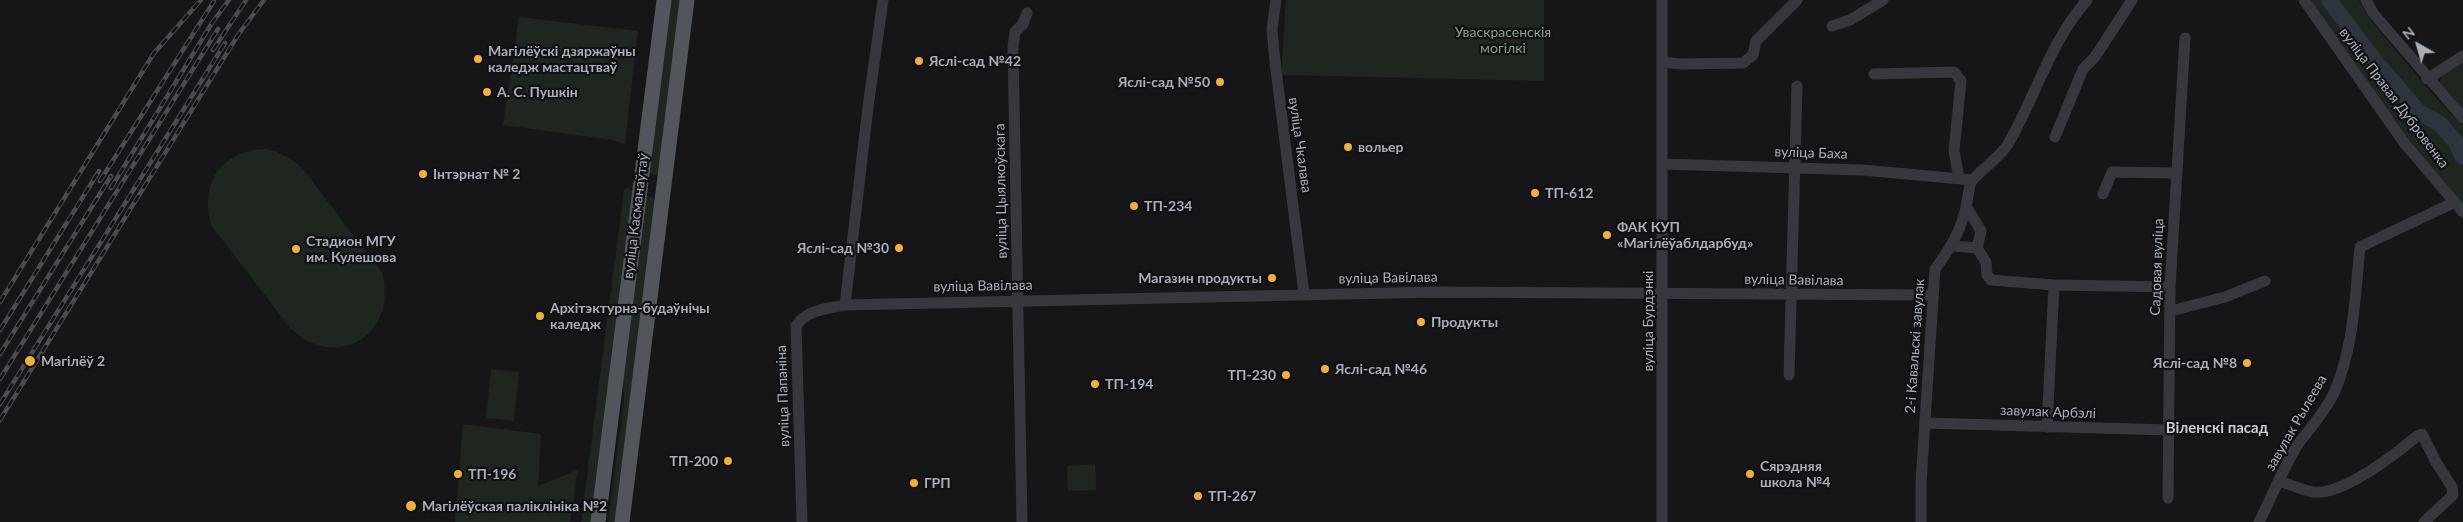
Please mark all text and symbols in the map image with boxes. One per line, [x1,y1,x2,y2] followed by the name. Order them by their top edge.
[2393,20,2443,70] north arrow
[2399,23,2418,43] text: N
[1455,24,1551,56] park label: Уваскрасенскія могілкі
[2336,25,2452,171] street label: вуліца Правая Дубровенка
[488,43,636,75] place label: Магілёўскі дзяржаўны каледж мастацтваў
[472,53,484,65] marker: Магілёўскі дзяржаўны каледж мастацтваў
[929,53,1021,69] place label: Яслі-сад №42
[913,55,925,67] marker: Яслі-сад №42
[1118,74,1210,90] place label: Яслі-сад №50
[1214,76,1226,88] marker: Яслі-сад №50
[497,84,578,100] place label: А. С. Пушкін
[481,86,493,98] marker: А. С. Пушкін
[1285,96,1315,194] street label: вуліца Чкалава
[991,123,1011,259] street label: вуліца Цыялкоўскага
[1358,139,1403,155] place label: вольер
[1342,141,1354,153] marker: вольер
[1774,143,1848,163] street label: вуліца Баха
[620,152,652,280] street label: вуліца Касманаўтаў
[433,166,520,182] place label: Інтэрнат № 2
[417,168,429,180] marker: Інтэрнат № 2
[1545,185,1593,201] place label: ТП-612
[1529,187,1541,199] marker: ТП-612
[1144,198,1192,214] place label: ТП-234
[1128,200,1140,212] marker: ТП-234
[2147,218,2167,316] street label: Садовая вуліца
[1617,219,1753,252] place label: ФАК КУП «Магілёўаблдарбуд»
[1601,229,1613,241] marker: ФАК КУП «Магілёўаблдарбуд»
[306,233,396,266] place label: Стадион МГУ им. Кулешова
[797,240,889,256] place label: Яслі-сад №30
[893,242,905,254] marker: Яслі-сад №30
[290,243,302,255] marker: Стадион МГУ им. Кулешова
[1338,269,1438,287] street label: вуліца Вавілава
[1138,270,1262,286] place label: Магазин продукты
[1640,271,1656,371] street label: вуліца Бурдэнкі
[1744,271,1844,289] street label: вуліца Вавілава
[1266,272,1278,284] marker: Магазин продукты
[933,277,1033,295] street label: вуліца Вавілава
[1902,278,1928,414] street label: 2-і Кавальскі завулак
[550,300,710,332] place label: Архітэктурна-будаўнічы каледж
[534,310,546,322] marker: Архітэктурна-будаўнічы каледж
[1431,314,1498,330] place label: Продукты
[1415,316,1427,328] marker: Продукты
[773,345,793,447] street label: вуліца Папаніна
[41,353,105,369] place label: Магілёў 2
[23,354,37,368] marker: Магілёў 2
[2153,355,2237,371] place label: Яслі-сад №8
[2241,357,2253,369] marker: Яслі-сад №8
[1335,361,1427,377] place label: Яслі-сад №46
[1319,363,1331,375] marker: Яслі-сад №46
[1228,367,1276,383] place label: ТП-230
[1280,369,1292,381] marker: ТП-230
[2262,372,2330,474] street label: завулак Рылеева
[1105,376,1153,392] place label: ТП-194
[1089,378,1101,390] marker: ТП-194
[2000,402,2096,422] street label: завулак Арбэлі
[2166,419,2268,437] district label: Віленскі пасад
[670,453,718,469] place label: ТП-200
[722,455,734,467] marker: ТП-200
[1760,458,1830,491] place label: Сярэдняя школа №4
[468,466,516,482] place label: ТП-196
[452,468,464,480] marker: ТП-196
[1744,468,1756,480] marker: Сярэдняя школа №4
[924,475,951,491] place label: ГРП
[908,477,920,489] marker: ГРП
[1208,488,1256,504] place label: ТП-267
[1192,490,1204,502] marker: ТП-267
[422,498,607,514] place label: Магілёўская паліклініка №2
[404,499,418,513] marker: Магілёўская паліклініка №2

